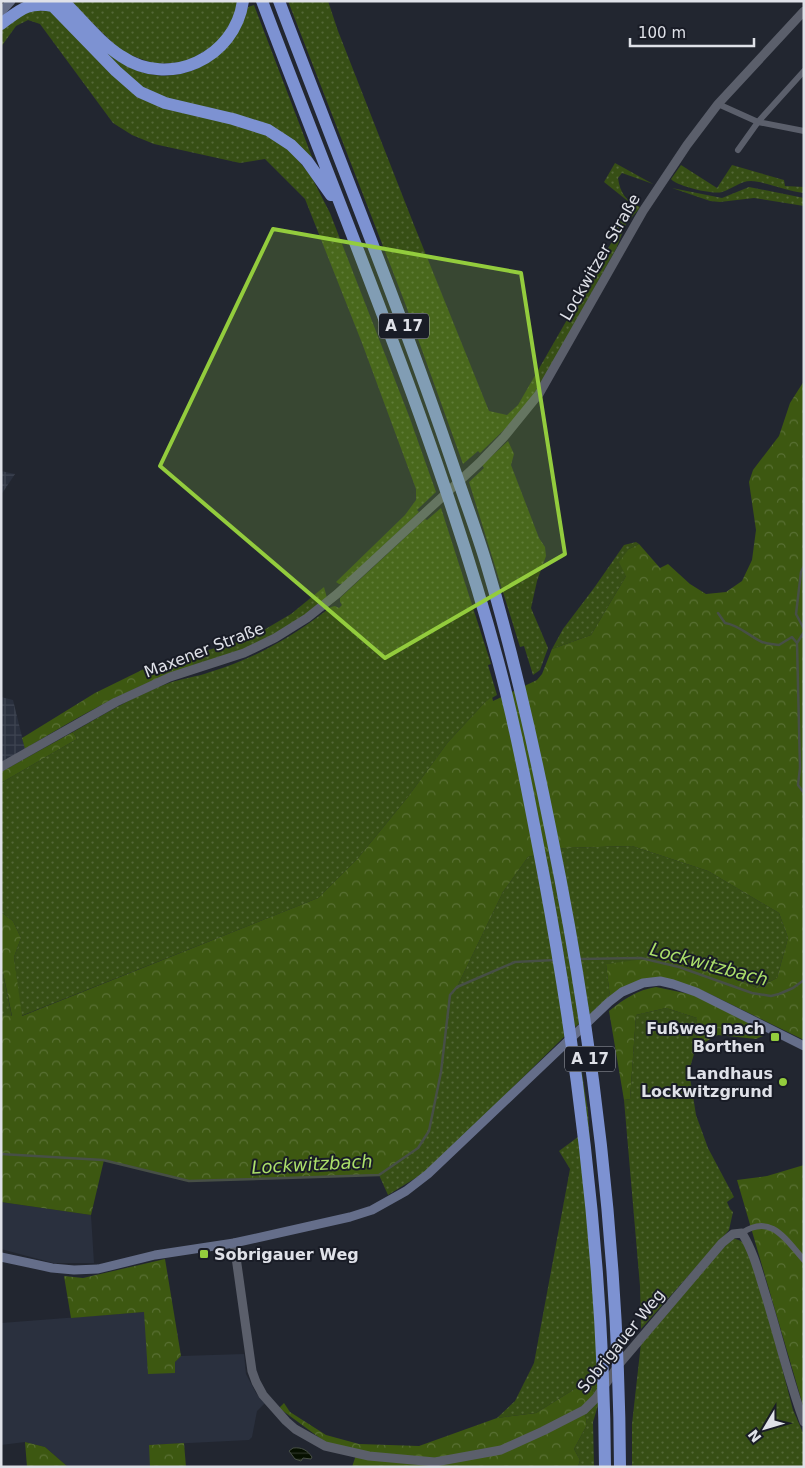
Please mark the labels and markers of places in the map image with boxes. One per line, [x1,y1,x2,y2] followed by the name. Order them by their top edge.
[646,1019,765,1056] place label: Fußweg nach Borthen
[769,1031,781,1043] marker: Fußweg nach Borthen
[641,1064,773,1101] place label: Landhaus Lockwitzgrund
[777,1076,789,1088] marker: Landhaus Lockwitzgrund
[214,1245,359,1264] place label: Sobrigauer Weg
[198,1248,210,1260] marker: Sobrigauer Weg

